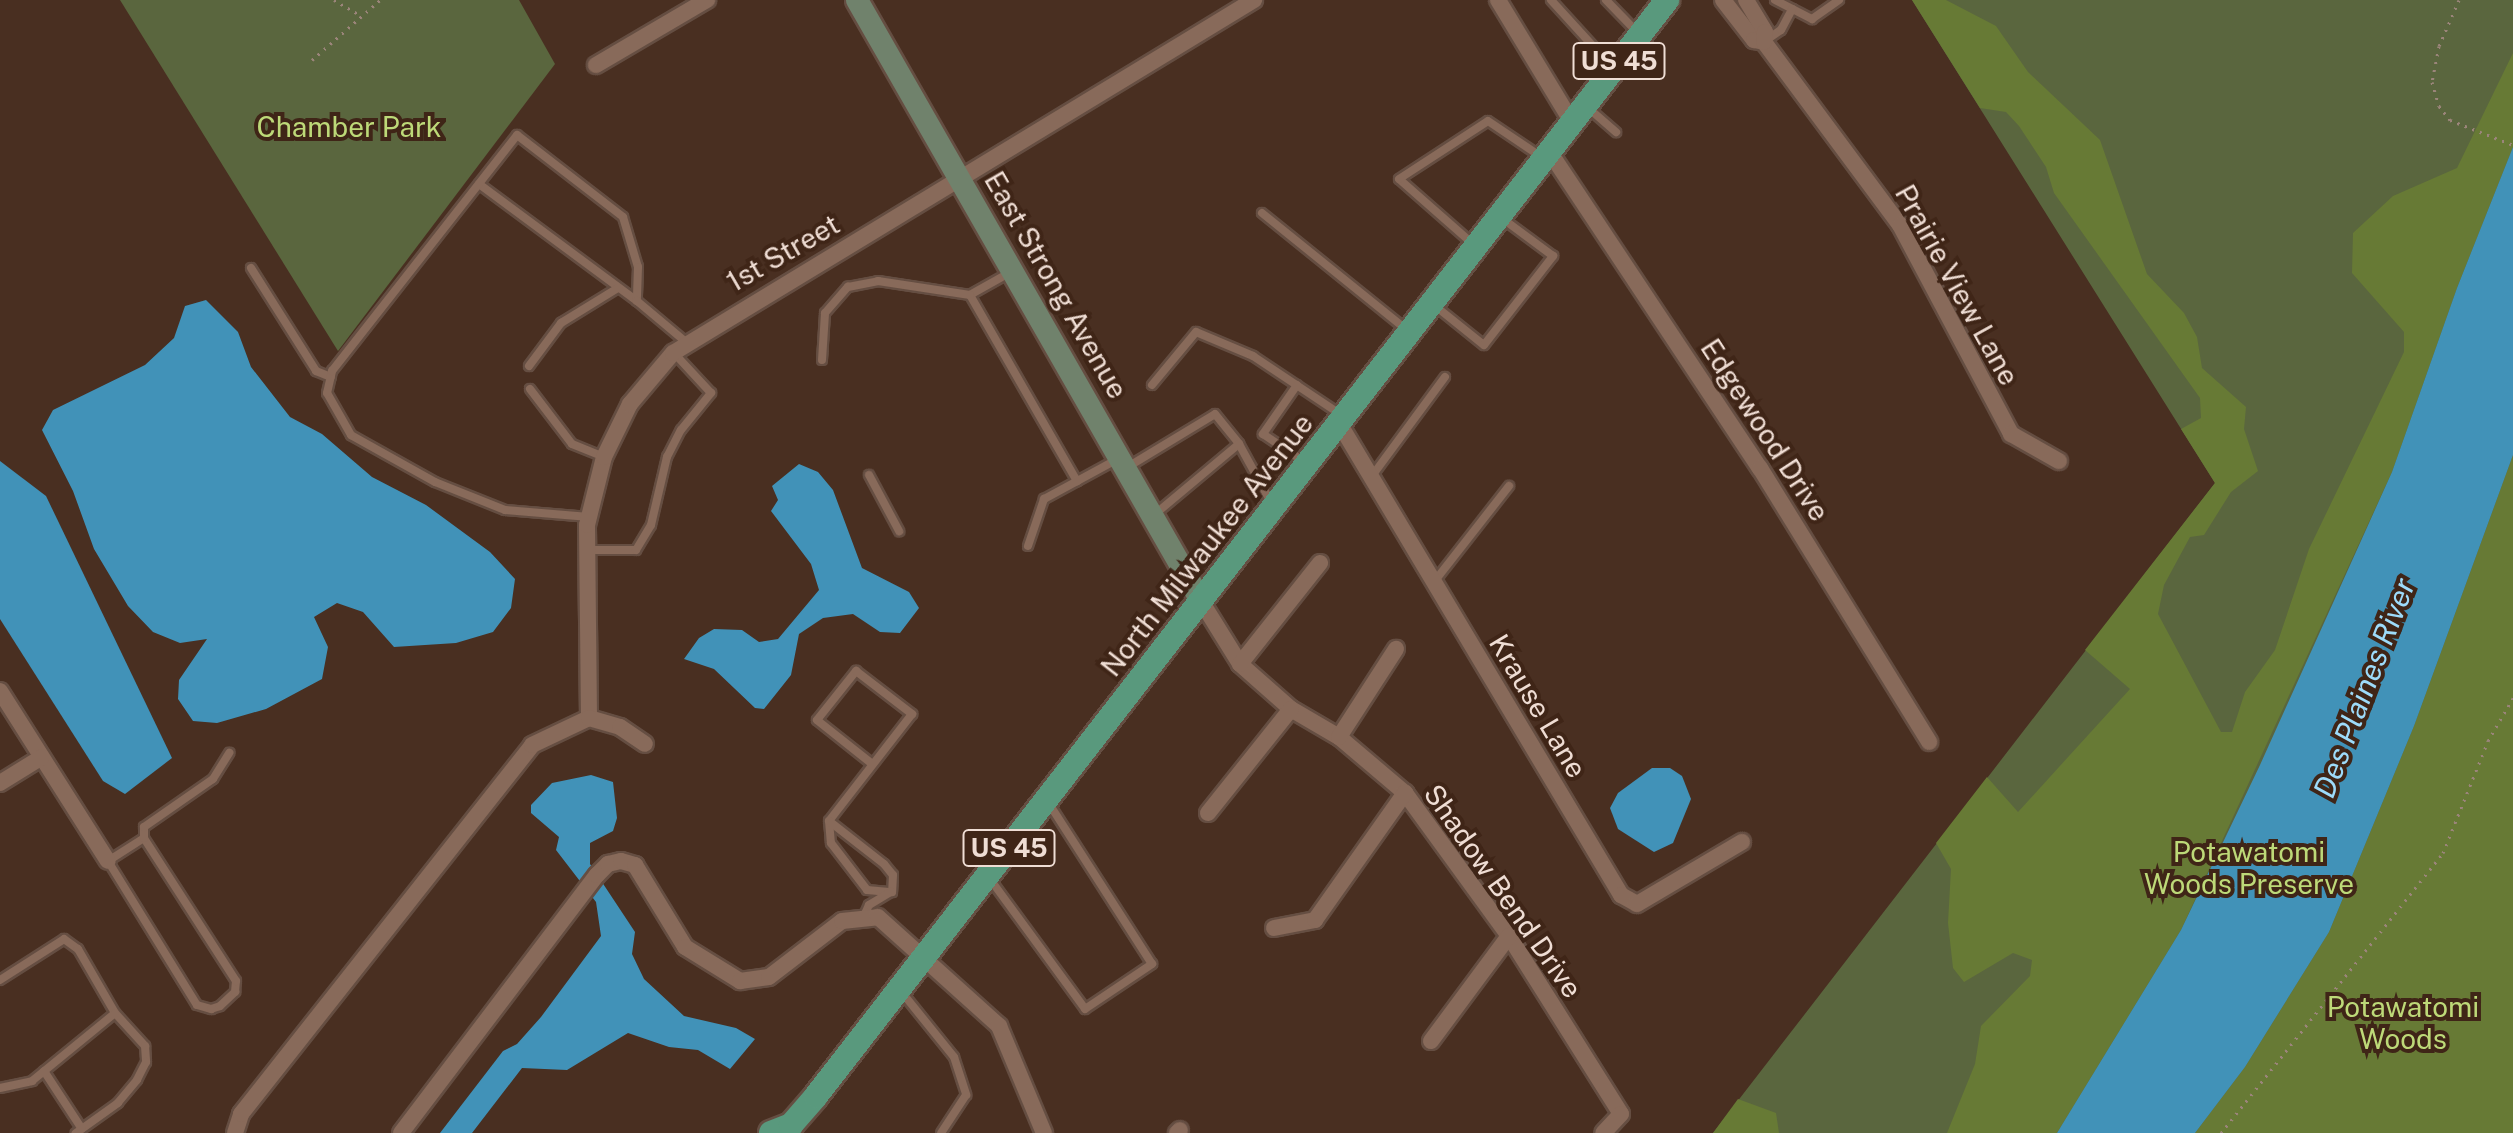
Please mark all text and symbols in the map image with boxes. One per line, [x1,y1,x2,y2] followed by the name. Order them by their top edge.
[1571,39,1667,83] road number: US 45
[256,110,442,144] park label: Chamber Park
[977,166,1135,404] street label: East Strong Avenue
[1888,179,2026,391] street label: Prairie View Lane
[721,207,845,299] street label: 1st Street
[1694,333,1836,527] street label: Edgewood Drive
[1094,407,1320,683] street label: North Milwaukee Avenue
[2306,573,2422,803] water label: Des Plaines River
[1482,628,1594,784] street label: Krause Lane
[1417,778,1589,1004] street label: Shadow Bend Drive
[961,826,1057,870] road number: US 45
[2144,835,2354,901] park label: Potawatomi Woods Preserve
[2327,990,2479,1056] park label: Potawatomi Woods

